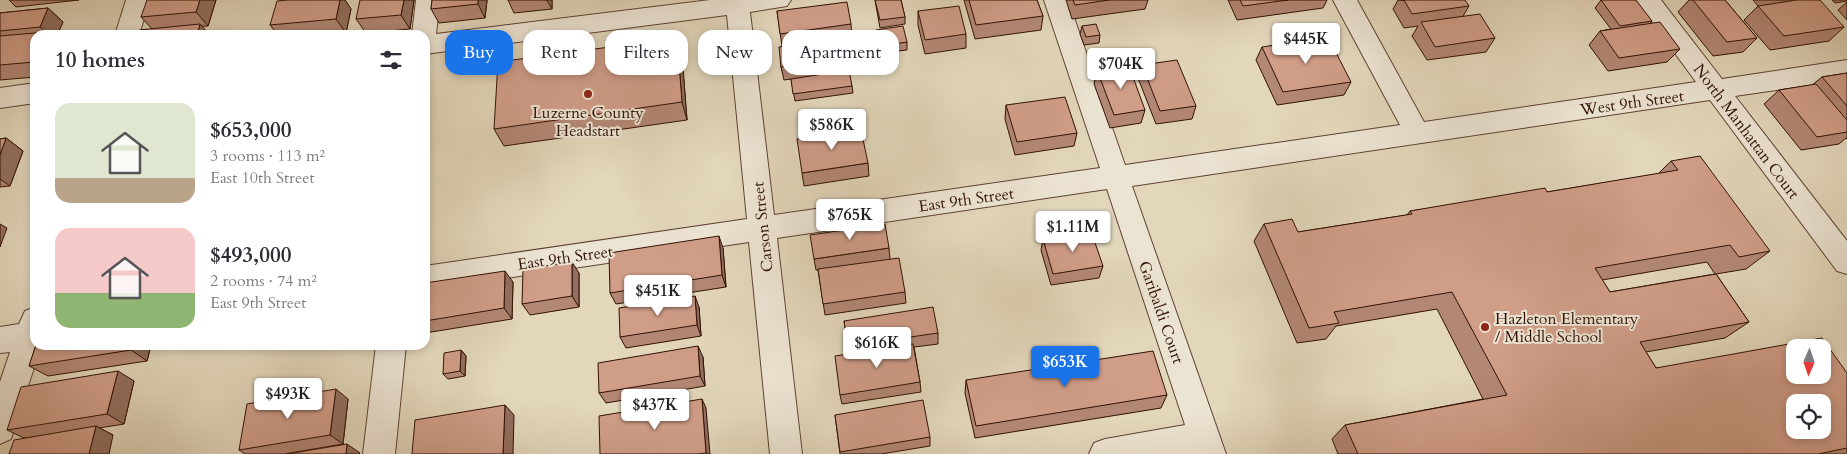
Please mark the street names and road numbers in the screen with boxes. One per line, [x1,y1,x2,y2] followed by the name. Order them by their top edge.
[1688,59,1804,204] street label: North Manhattan Court
[1578,85,1685,121] street label: West 9th Street
[747,181,779,273] street label: Carson Street
[917,182,1015,218] street label: East 9th Street
[516,240,614,276] street label: East 9th Street
[1133,258,1189,367] street label: Garibaldi Court

